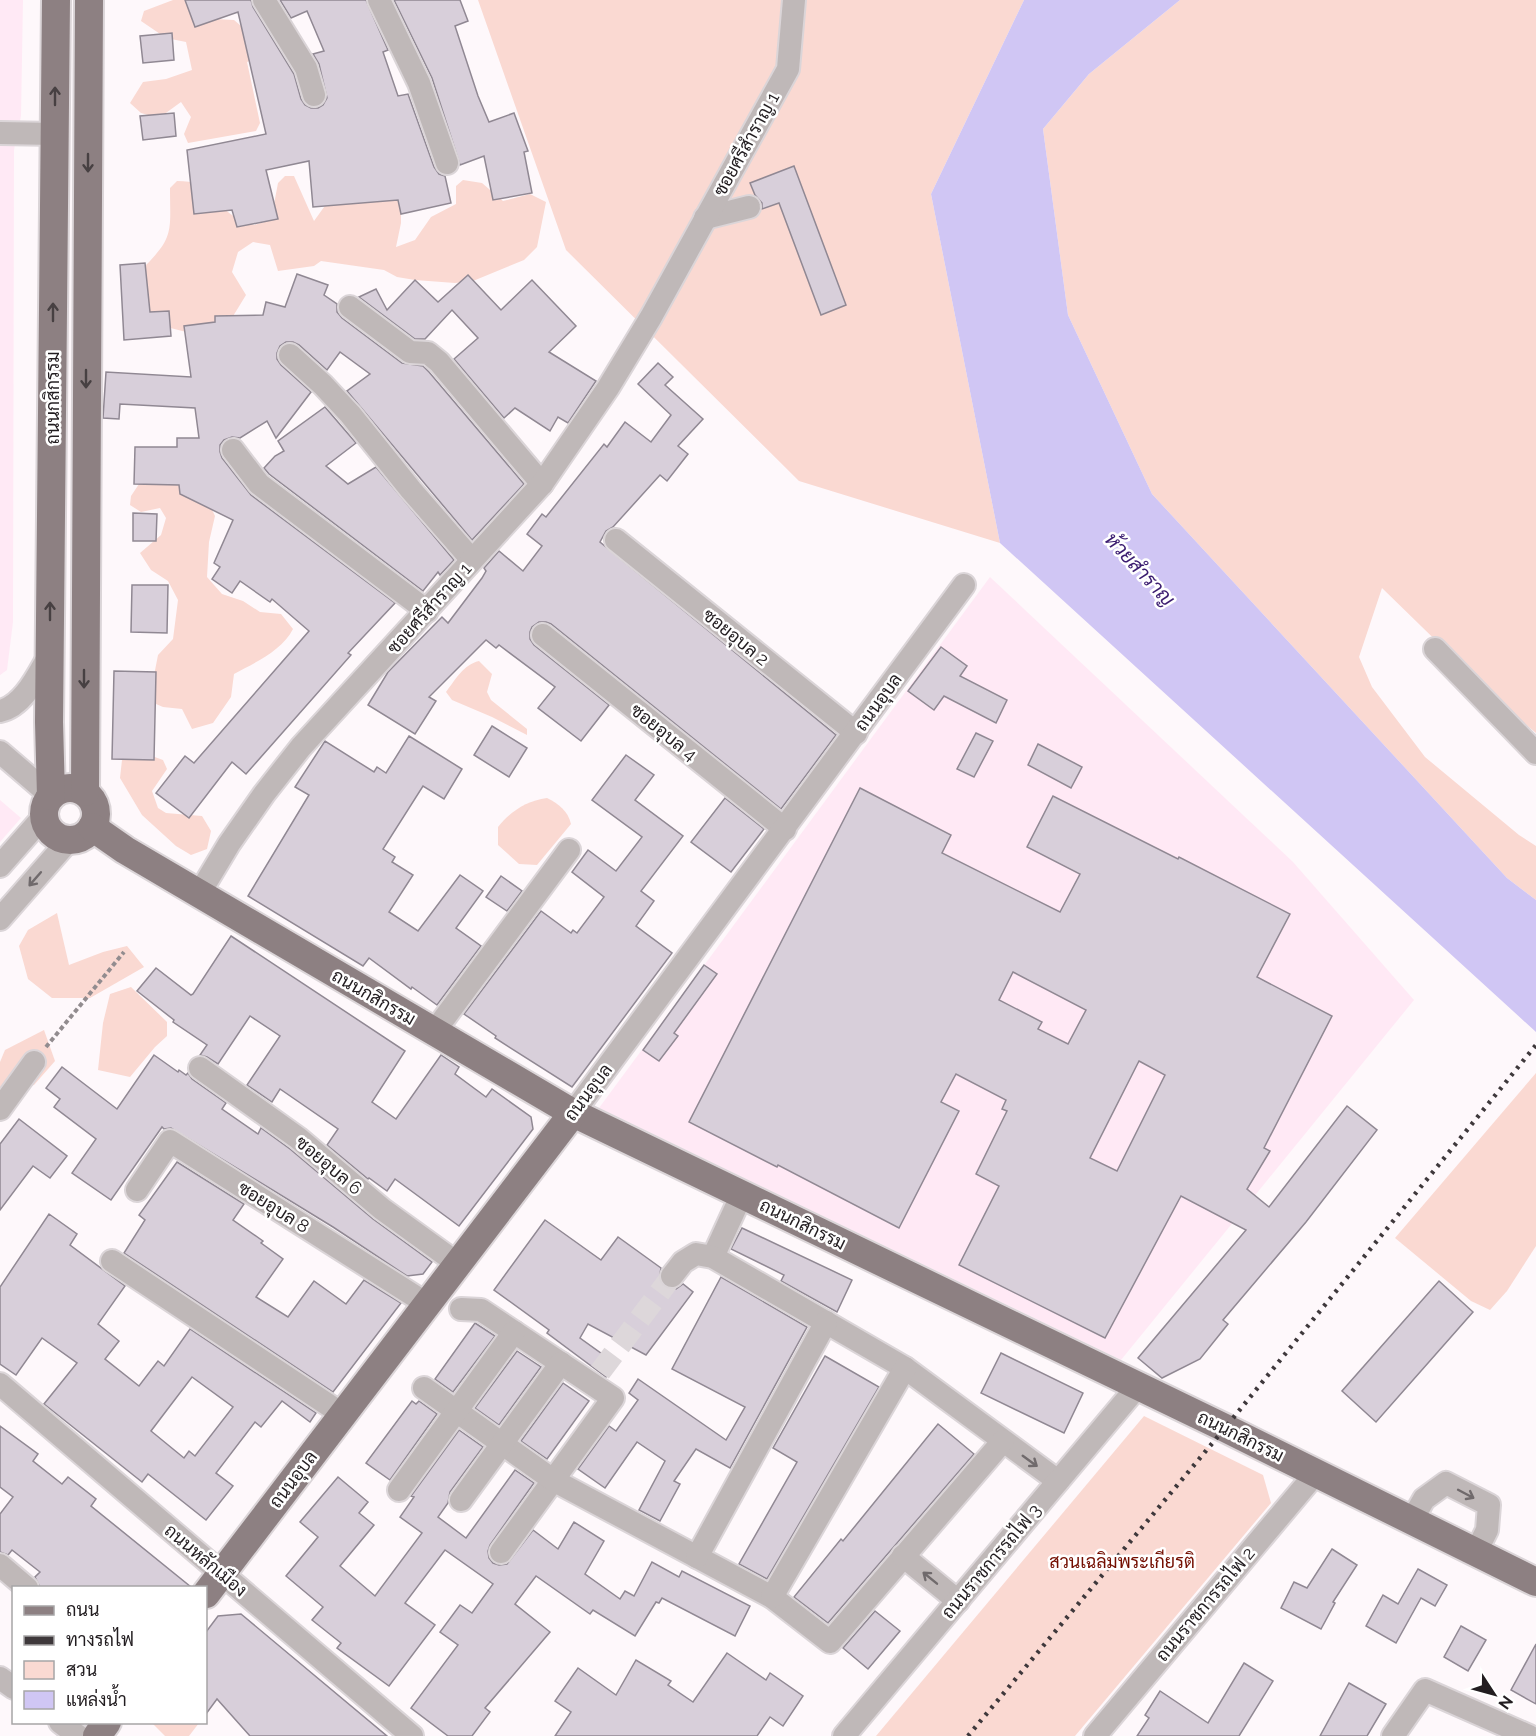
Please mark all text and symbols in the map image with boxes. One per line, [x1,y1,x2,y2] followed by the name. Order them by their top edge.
[49,86,61,106] one-way arrow
[707,87,784,200] street label: ซอยศรีสำราญ 1
[82,153,94,173] one-way arrow
[47,302,59,322] one-way arrow
[42,351,63,445] street label: ถนนกสิกรรม
[80,369,92,389] one-way arrow
[1100,527,1181,611] water label: ห้วยสำราญ
[381,557,476,659] street label: ซอยศรีสำราญ 1
[45,602,56,622] one-way arrow
[698,604,773,671] street label: ซอยอุบล 2
[78,669,90,689] one-way arrow
[850,669,908,736] street label: ถนนอุบล
[625,699,701,767] street label: ซอยอุบล 4
[28,871,42,886] one-way arrow
[328,965,420,1029] street label: ถนนกสิกรรม
[560,1059,618,1126] street label: ถนนอุบล
[290,1131,367,1200] street label: ซอยอุบล 6
[234,1177,313,1239] street label: ซอยอุบล 8
[757,1194,849,1254] street label: ถนนกสิกรรม
[1195,1406,1287,1466] street label: ถนนกสิกรรม
[265,1446,323,1513] street label: ถนนอุบล
[1022,1455,1038,1467] one-way arrow
[1457,1488,1475,1500] one-way arrow
[935,1498,1045,1622] street label: ถนนราชการรถไฟ 3
[161,1519,252,1601] street label: ถนนหลักเมือง
[1150,1541,1259,1665] street label: ถนนราชการรถไฟ 2
[1049,1549,1195,1572] park label: สวนเฉลิมพระเกียรติ
[923,1572,939,1585] one-way arrow
[12,1586,207,1724] legend
[66,1599,99,1620] text: ถนน
[66,1627,134,1650] text: ทางรถไฟ
[66,1659,97,1680] text: สวน
[1464,1664,1524,1724] north arrow
[66,1684,127,1710] text: แหล่งน้ำ
[1494,1692,1517,1713] text: N

